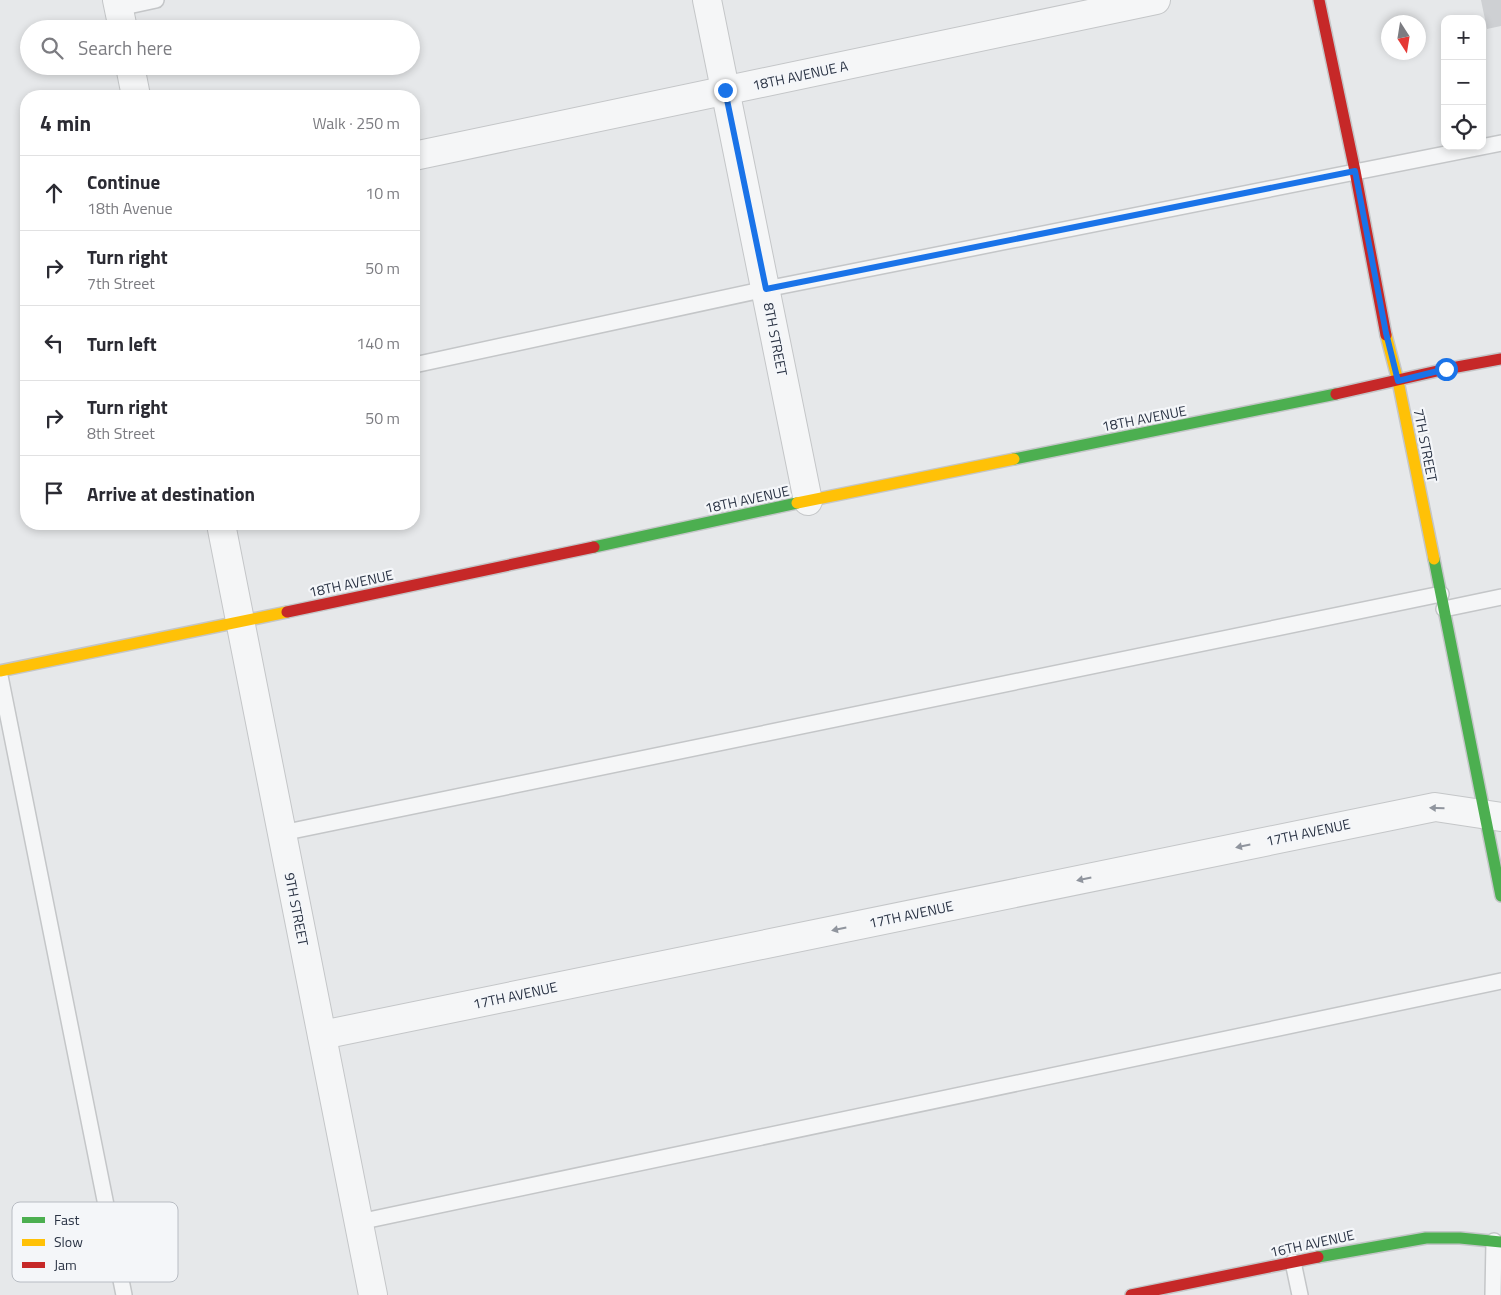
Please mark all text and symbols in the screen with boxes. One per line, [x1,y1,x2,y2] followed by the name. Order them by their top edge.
[1381,15,1426,60] north arrow
[1441,15,1486,150] map controls
[1441,15,1486,60] button: +
[20,20,420,75] search box
[78,33,172,62] text: Search here
[38,34,66,62] icon: search
[750,55,850,95] street label: 18TH AVENUE A
[1441,60,1486,105] button: −
[714,79,737,102] route end
[1441,105,1486,150] button: locate
[40,107,91,139] text: 4 min
[312,111,400,135] text: Walk · 250 m
[87,167,160,196] text: Continue
[40,179,68,207] icon: ahead
[365,181,400,205] text: 10 m
[87,196,173,220] text: 18th Avenue
[87,242,168,271] text: Turn right
[40,254,68,282] icon: right
[365,256,400,280] text: 50 m
[87,271,155,295] text: 7th Street
[759,301,794,378] street label: 8TH STREET
[40,329,68,357] icon: left
[87,329,157,358] text: Turn left
[356,331,400,355] text: 140 m
[1435,358,1458,381] route start
[87,392,168,421] text: Turn right
[1100,399,1188,436] street label: 18TH AVENUE
[40,404,68,432] icon: right
[365,406,400,430] text: 50 m
[1409,407,1444,484] street label: 7TH STREET
[87,421,155,445] text: 8th Street
[40,479,68,507] icon: arrive
[87,479,255,508] text: Arrive at destination
[703,480,791,518] street label: 18TH AVENUE
[307,564,395,602] street label: 18TH AVENUE
[1428,804,1444,812] one-way arrow
[1264,813,1352,851] street label: 17TH AVENUE
[1236,842,1251,850] one-way arrow
[280,871,315,948] street label: 9TH STREET
[1076,875,1092,883] one-way arrow
[867,895,955,933] street label: 17TH AVENUE
[831,925,847,933] one-way arrow
[471,976,559,1014] street label: 17TH AVENUE
[12,1202,178,1282] legend
[54,1209,79,1230] text: Fast
[1268,1224,1356,1262] street label: 16TH AVENUE
[54,1231,83,1252] text: Slow
[54,1254,77,1275] text: Jam

